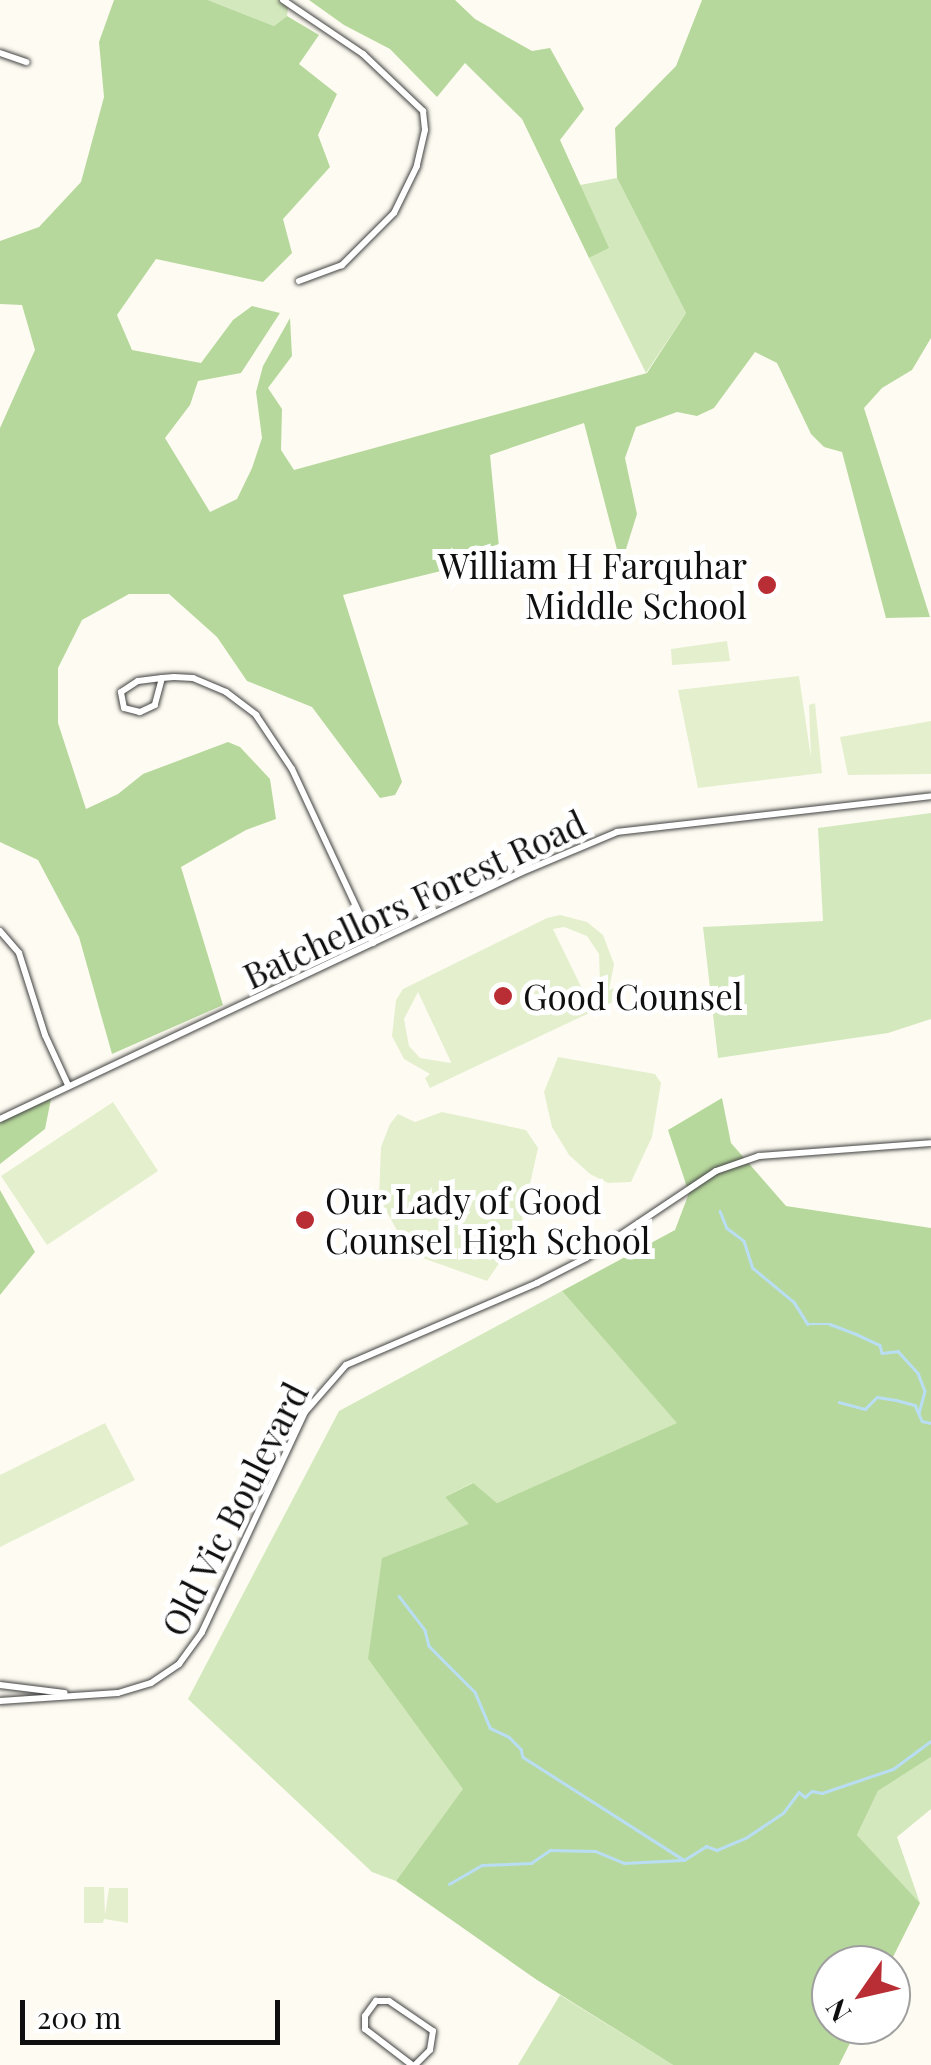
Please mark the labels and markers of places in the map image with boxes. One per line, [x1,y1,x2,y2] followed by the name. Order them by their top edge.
[438,544,747,626] place label: William H Farquhar Middle School
[756,574,778,596] marker: William H Farquhar Middle School
[523,975,743,1017] place label: Good Counsel
[492,985,514,1007] marker: Good Counsel
[325,1179,651,1261] place label: Our Lady of Good Counsel High School
[294,1209,316,1231] marker: Our Lady of Good Counsel High School

